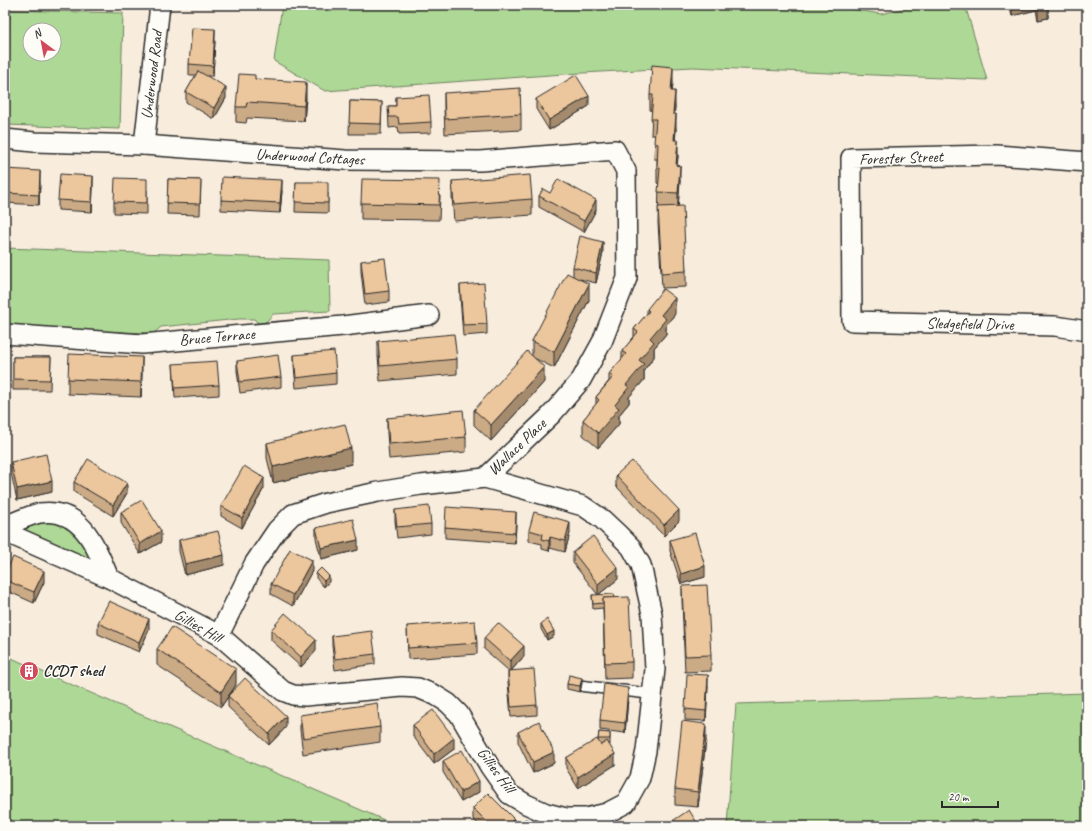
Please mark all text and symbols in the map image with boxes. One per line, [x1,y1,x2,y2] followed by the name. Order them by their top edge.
[22,22,62,62] north arrow
[30,25,45,41] text: N
[137,27,168,120] street label: Underwood Road
[255,144,366,170] street label: Underwood Cottages
[859,146,945,169] street label: Forester Street
[926,313,1016,335] street label: Sledgefield Drive
[178,324,257,350] street label: Bruce Terrace
[484,413,552,480] street label: Wallace Place
[171,604,228,649] street label: Gillies Hill
[18,660,40,682] building icon: CCDT shed
[43,661,106,681] place label: CCDT shed
[473,743,521,799] street label: Gillies Hill
[942,783,998,809] scale bar
[948,789,970,805] text: 20 m

